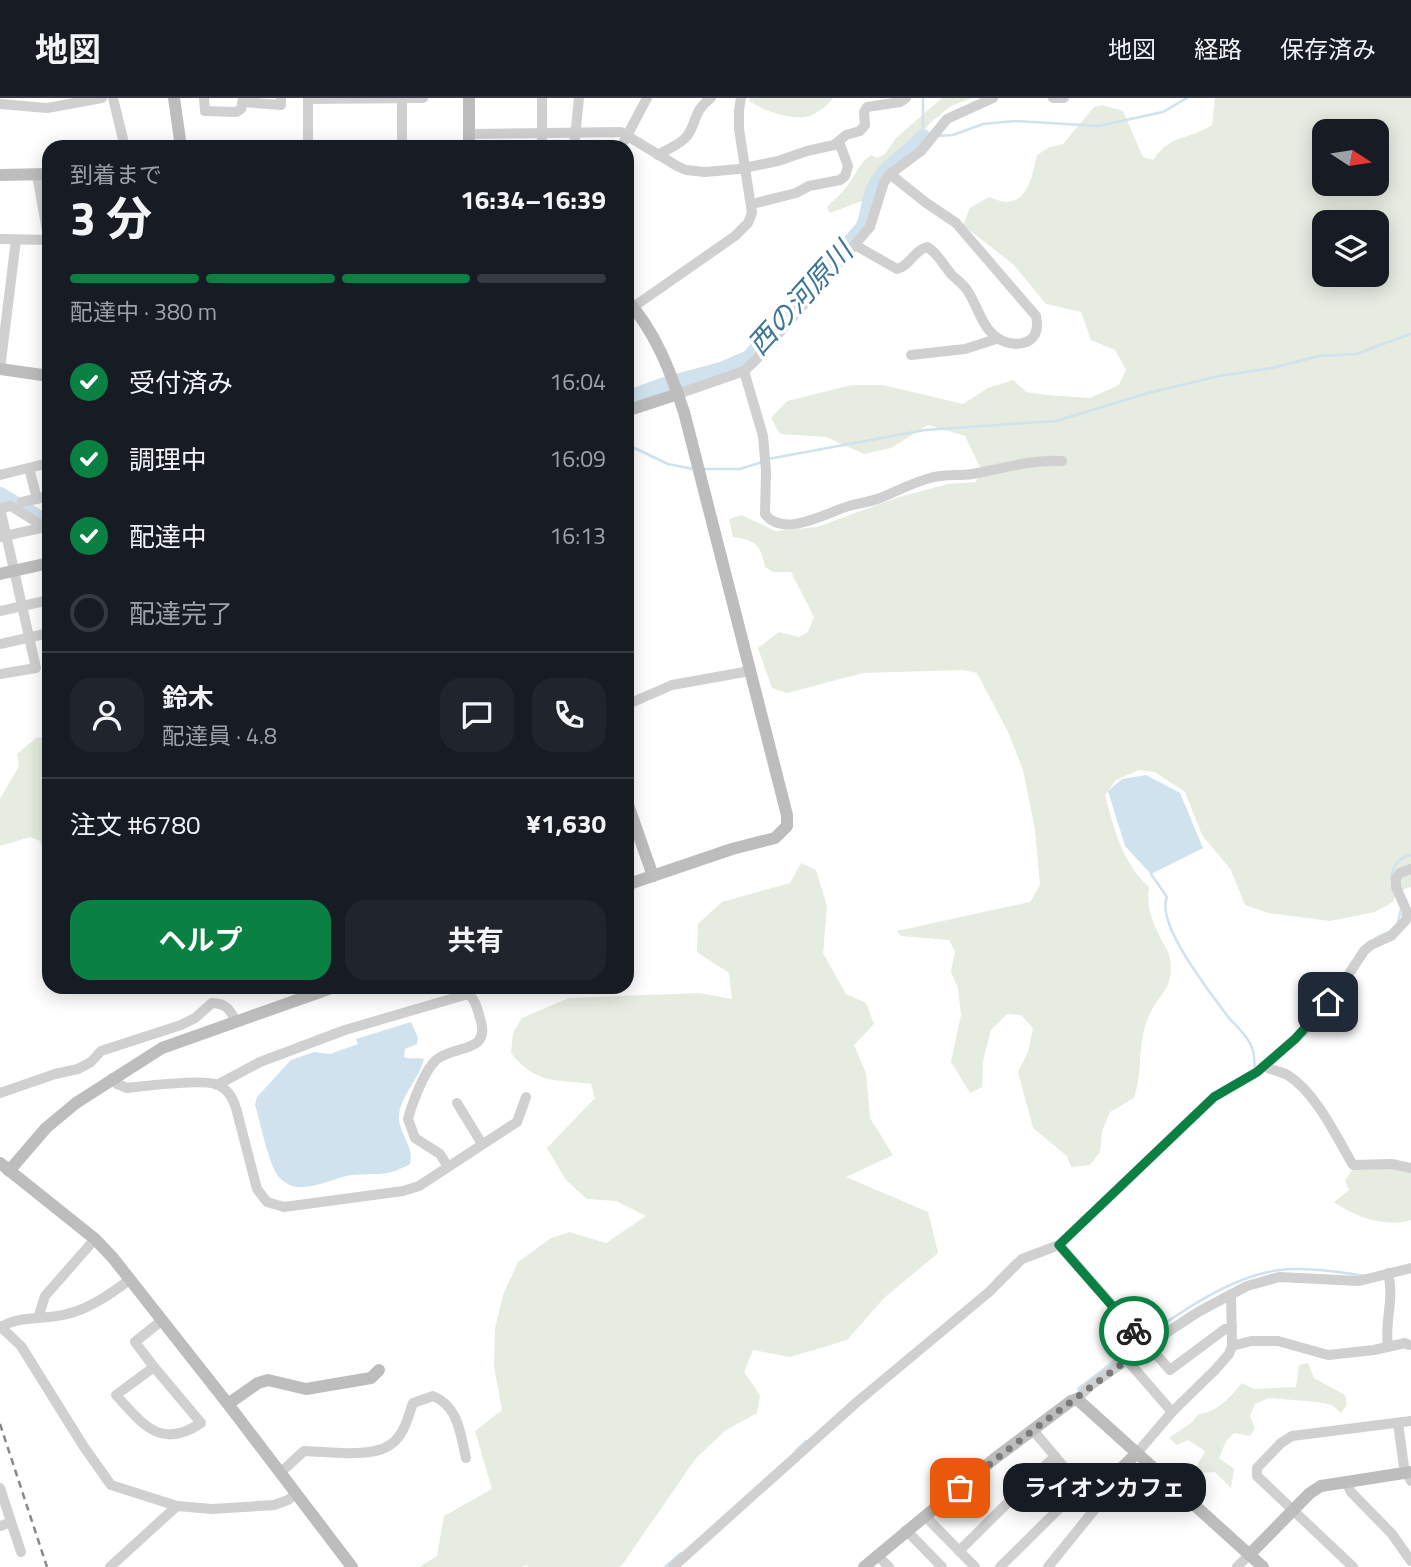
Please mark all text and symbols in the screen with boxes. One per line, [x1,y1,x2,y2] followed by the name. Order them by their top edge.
[35,24,101,74] text: 地図
[1108,31,1156,67] text: 地図
[1194,31,1242,67] text: 経路
[1280,31,1376,67] text: 保存済み
[1312,119,1390,196] north arrow
[1312,119,1389,287] map controls
[70,157,162,192] text: 到着まで
[460,180,606,219] text: 16:34–16:39
[70,183,152,253] text: 3 分
[1312,210,1389,287] button: layers
[737,229,864,364] water label: 西の河原川
[70,294,217,329] text: 配達中 · 380 m
[70,363,108,401] icon: check
[129,363,233,402] text: 受付済み
[549,364,606,399] text: 16:04
[70,440,108,478] icon: check
[129,440,207,479] text: 調理中
[549,441,606,476] text: 16:09
[70,517,108,555] icon: check
[129,517,207,556] text: 配達中
[549,518,606,553] text: 16:13
[129,594,233,633] text: 配達完了
[70,678,144,752] button: person
[162,678,214,717] text: 鈴木
[440,678,514,752] button: chat
[532,678,606,752] button: phone
[162,718,277,753] text: 配達員 · 4.8
[526,804,606,843] text: ¥1,630
[70,805,201,844] text: 注文 #6780
[70,900,331,980] button: ヘルプ
[345,900,606,980] button: 共有
[1298,972,1358,1032] pin
[1309,983,1347,1021] icon: home
[1099,1296,1169,1366] courier
[1115,1312,1153,1350] icon: bike
[930,1458,990,1518] pin
[1002,1464,1205,1512] callout: ライオンカフェ
[941,1469,979,1507] icon: bag
[1024,1470,1185,1505] text: ライオンカフェ

